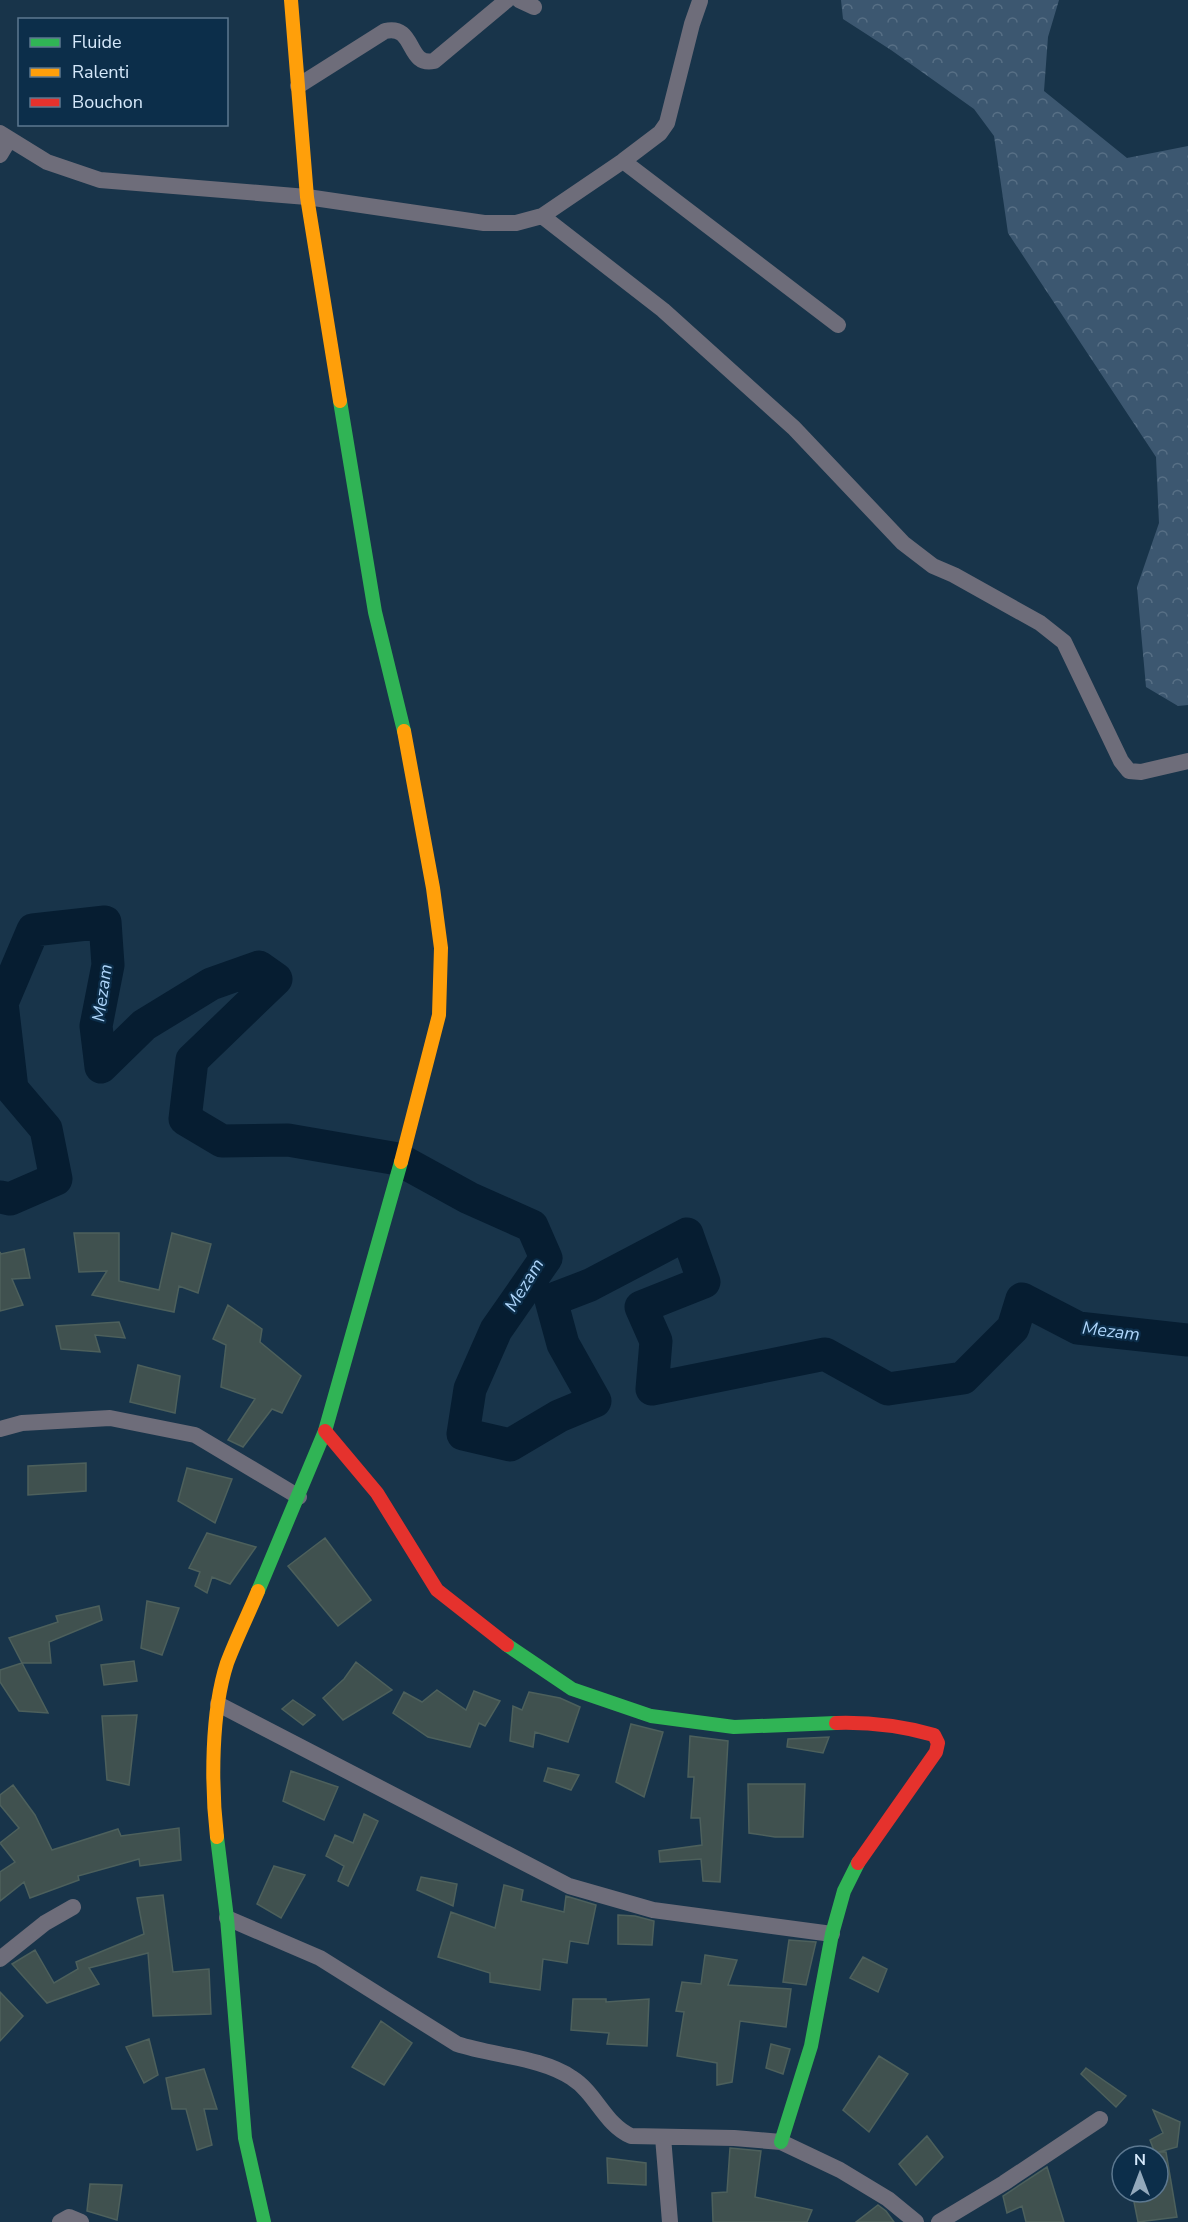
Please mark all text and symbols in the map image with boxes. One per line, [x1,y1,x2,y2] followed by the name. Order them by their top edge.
[18,18,228,126] legend
[72,30,122,54] text: Fluide
[72,60,129,84] text: Ralenti
[72,90,143,114] text: Bouchon
[86,963,118,1023] water label: Mezam
[499,1254,549,1316] water label: Mezam
[1081,1316,1141,1346] water label: Mezam
[1110,2144,1170,2204] north arrow
[1134,2149,1146,2171] text: N

